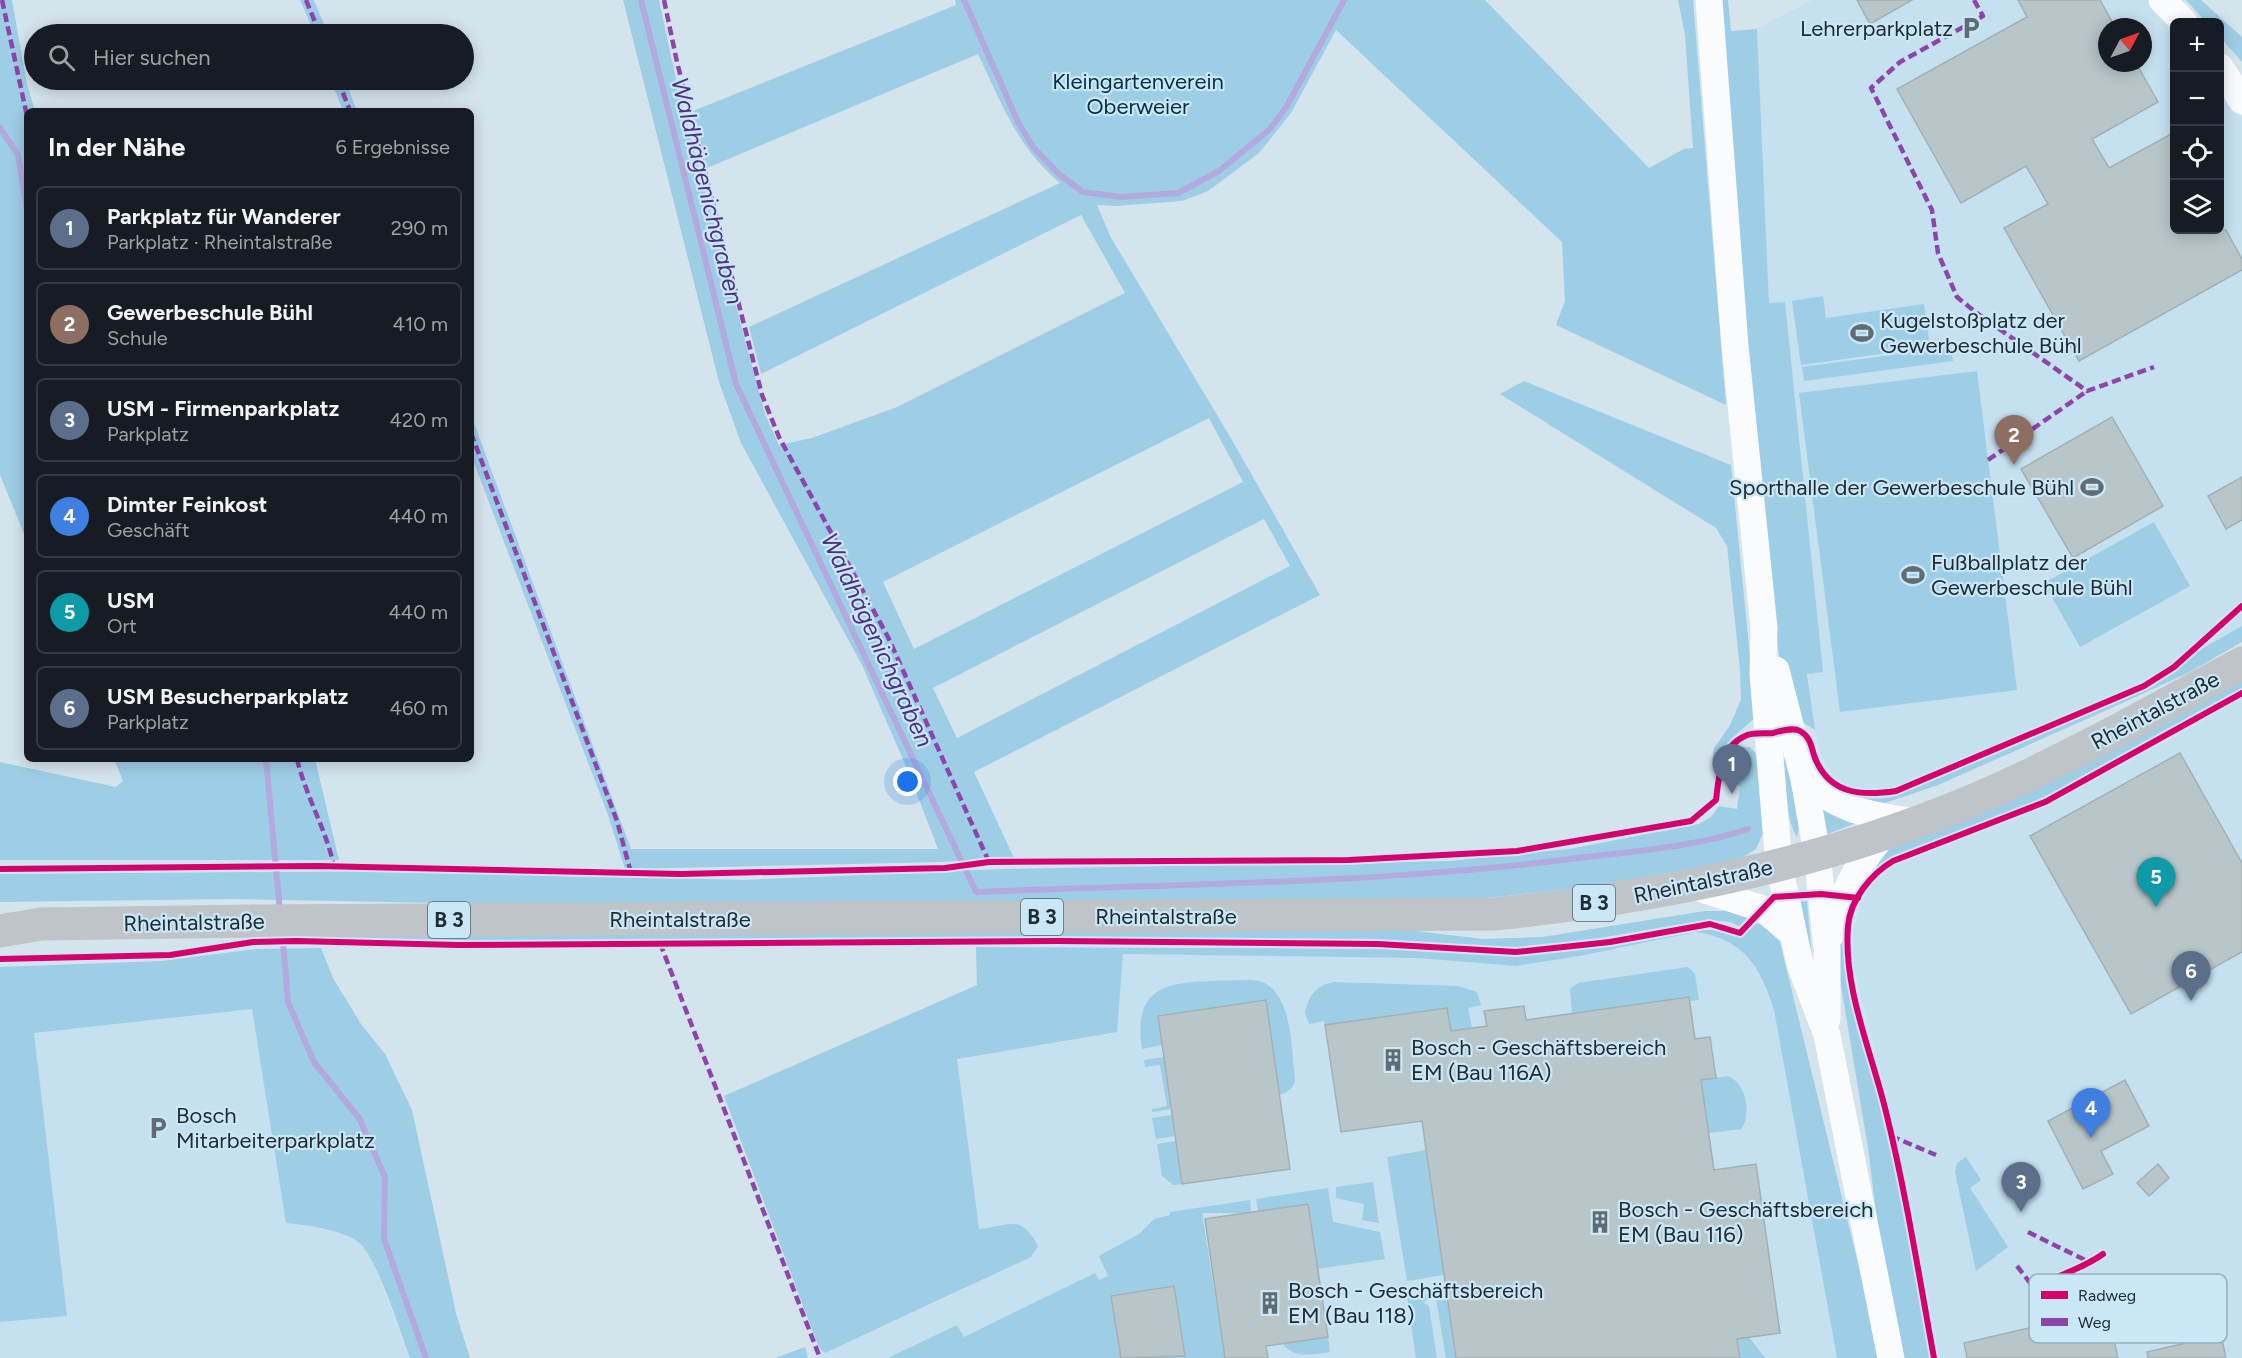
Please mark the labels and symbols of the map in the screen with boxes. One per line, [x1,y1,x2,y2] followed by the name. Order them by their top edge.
[1800,15,1953,42] place label: Lehrerparkplatz
[1958,15,1984,41] parking icon: Lehrerparkplatz
[2098,18,2152,72] north arrow
[1052,68,1224,120] park label: Kleingartenverein Oberweier
[665,75,750,307] water label: Waldhägenichgraben
[1880,307,2082,359] place label: Kugelstoßplatz der Gewerbeschule Bühl
[1849,320,1875,346] sports icon: Kugelstoßplatz der Gewerbeschule Bühl
[1994,416,2034,465] pin: 2
[1729,474,2074,501] place label: Sporthalle der Gewerbeschule Bühl
[2079,474,2105,500] sports icon: Sporthalle der Gewerbeschule Bühl
[815,528,940,751] water label: Waldhägenichgraben
[1931,549,2133,601] place label: Fußballplatz der Gewerbeschule Bühl
[1900,562,1926,588] sports icon: Fußballplatz der Gewerbeschule Bühl
[2086,665,2224,756] street label: Rheintalstraße
[1712,744,1752,794] pin: 1
[893,767,922,796] your location
[1631,854,1775,909] street label: Rheintalstraße
[2136,858,2176,907] pin: 5
[1573,885,1615,921] road number: B 3
[1021,899,1063,935] road number: B 3
[428,902,470,938] road number: B 3
[1095,903,1237,930] street label: Rheintalstraße
[609,906,751,933] street label: Rheintalstraße
[123,908,265,937] street label: Rheintalstraße
[2172,952,2210,1001] pin: 6
[1411,1034,1666,1086] place label: Bosch - Geschäftsbereich EM (Bau 116A)
[1380,1047,1406,1073] building icon: Bosch - Geschäftsbereich EM (Bau 116A)
[2072,1088,2110,1138] pin: 4
[176,1102,375,1154] place label: Bosch Mitarbeiterparkplatz
[145,1115,171,1141] parking icon: Bosch Mitarbeiterparkplatz
[2002,1162,2040,1212] pin: 3
[1618,1196,1873,1248] place label: Bosch - Geschäftsbereich EM (Bau 116)
[1587,1209,1613,1235] building icon: Bosch - Geschäftsbereich EM (Bau 116)
[2029,1274,2227,1343] legend
[1288,1277,1543,1329] place label: Bosch - Geschäftsbereich EM (Bau 118)
[2078,1286,2136,1305] text: Radweg
[1257,1290,1283,1316] building icon: Bosch - Geschäftsbereich EM (Bau 118)
[2078,1313,2111,1332] text: Weg

